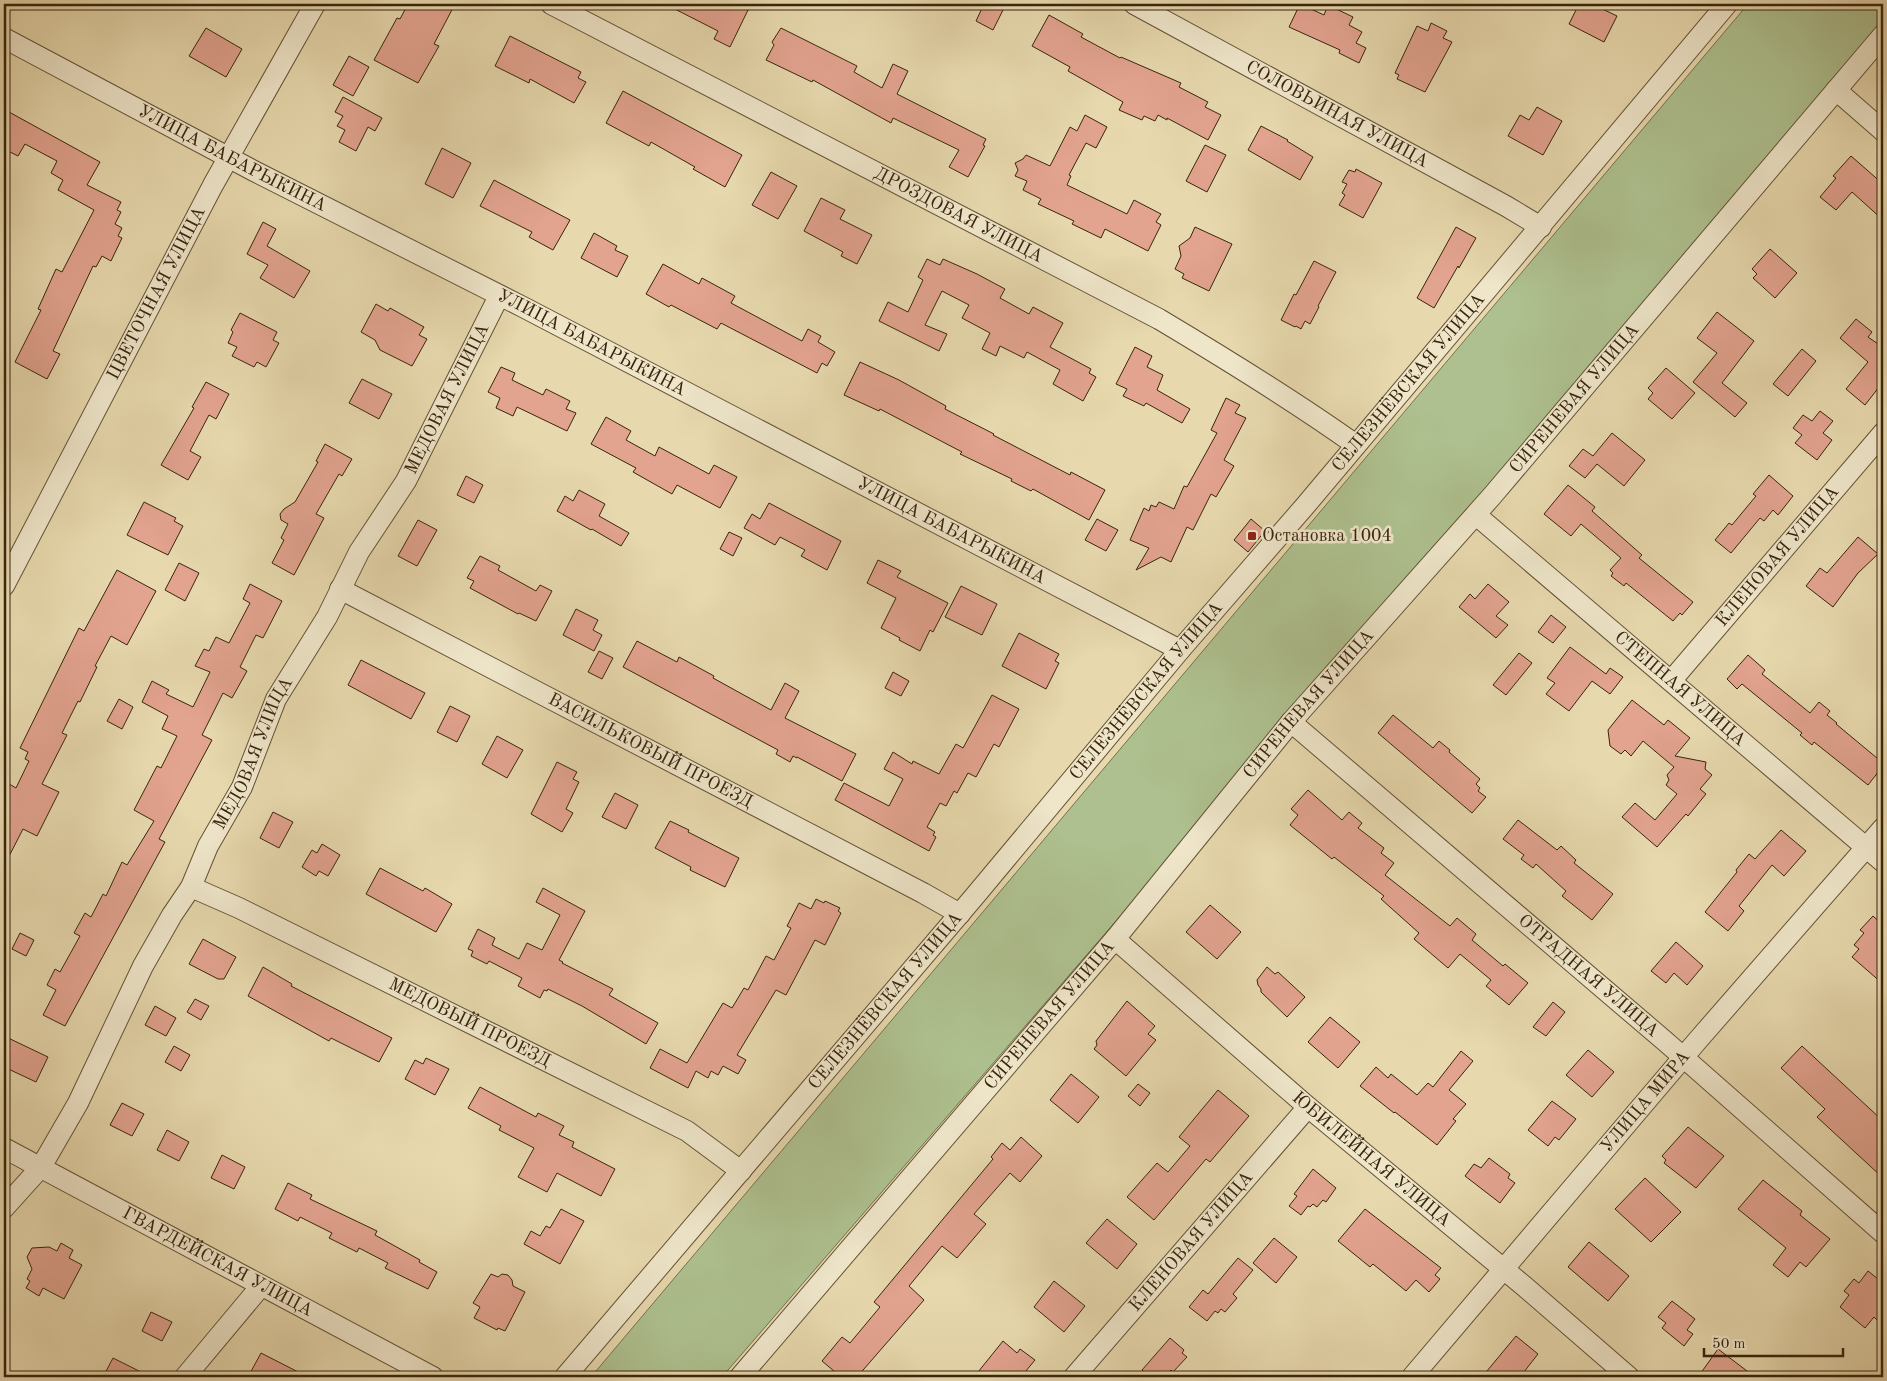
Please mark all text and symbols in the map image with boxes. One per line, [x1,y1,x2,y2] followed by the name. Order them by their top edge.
[1243,57,1431,171] street label: СОЛОВЬИНАЯ УЛИЦА
[135,102,330,215] street label: УЛИЦА БАБАРЫКИНА
[871,164,1046,266] street label: ДРОЗДОВАЯ УЛИЦА
[104,204,209,383] street label: ЦВЕТОЧНАЯ УЛИЦА
[494,286,689,400] street label: УЛИЦА БАБАРЫКИНА
[1329,290,1489,475] street label: СЕЛЕЗНЁВСКАЯ УЛИЦА
[1506,320,1643,477] street label: СИРЕНЕВАЯ УЛИЦА
[402,321,493,477] street label: МЕДОВАЯ УЛИЦА
[854,474,1049,587] street label: УЛИЦА БАБАРЫКИНА
[1713,482,1843,630] street label: КЛЕНОВАЯ УЛИЦА
[1262,527,1392,545] place label: Остановка 1004
[1246,530,1258,542] marker: Остановка 1004
[1066,599,1226,784] street label: СЕЛЕЗНЁВСКАЯ УЛИЦА
[1240,626,1377,782] street label: СИРЕНЕВАЯ УЛИЦА
[1611,628,1749,750] street label: СТЕПНАЯ УЛИЦА
[210,674,296,833] street label: МЕДОВАЯ УЛИЦА
[545,690,756,811] street label: ВАСИЛЬКОВЫЙ ПРОЕЗД
[805,909,966,1093] street label: СЕЛЕЗНЁВСКАЯ УЛИЦА
[1515,911,1662,1041] street label: ОТРАДНАЯ УЛИЦА
[981,937,1118,1093] street label: СИРЕНЕВАЯ УЛИЦА
[386,975,553,1071] street label: МЕДОВЫЙ ПРОЕЗД
[1598,1047,1694,1156] street label: УЛИЦА МИРА
[1289,1089,1454,1230] street label: ЮБИЛЕЙНАЯ УЛИЦА
[1126,1168,1257,1315] street label: КЛЕНОВАЯ УЛИЦА
[119,1204,316,1320] street label: ГВАРДЕЙСКАЯ УЛИЦА
[1704,1326,1843,1358] scale bar
[1712,1337,1746,1352] text: 50 m

